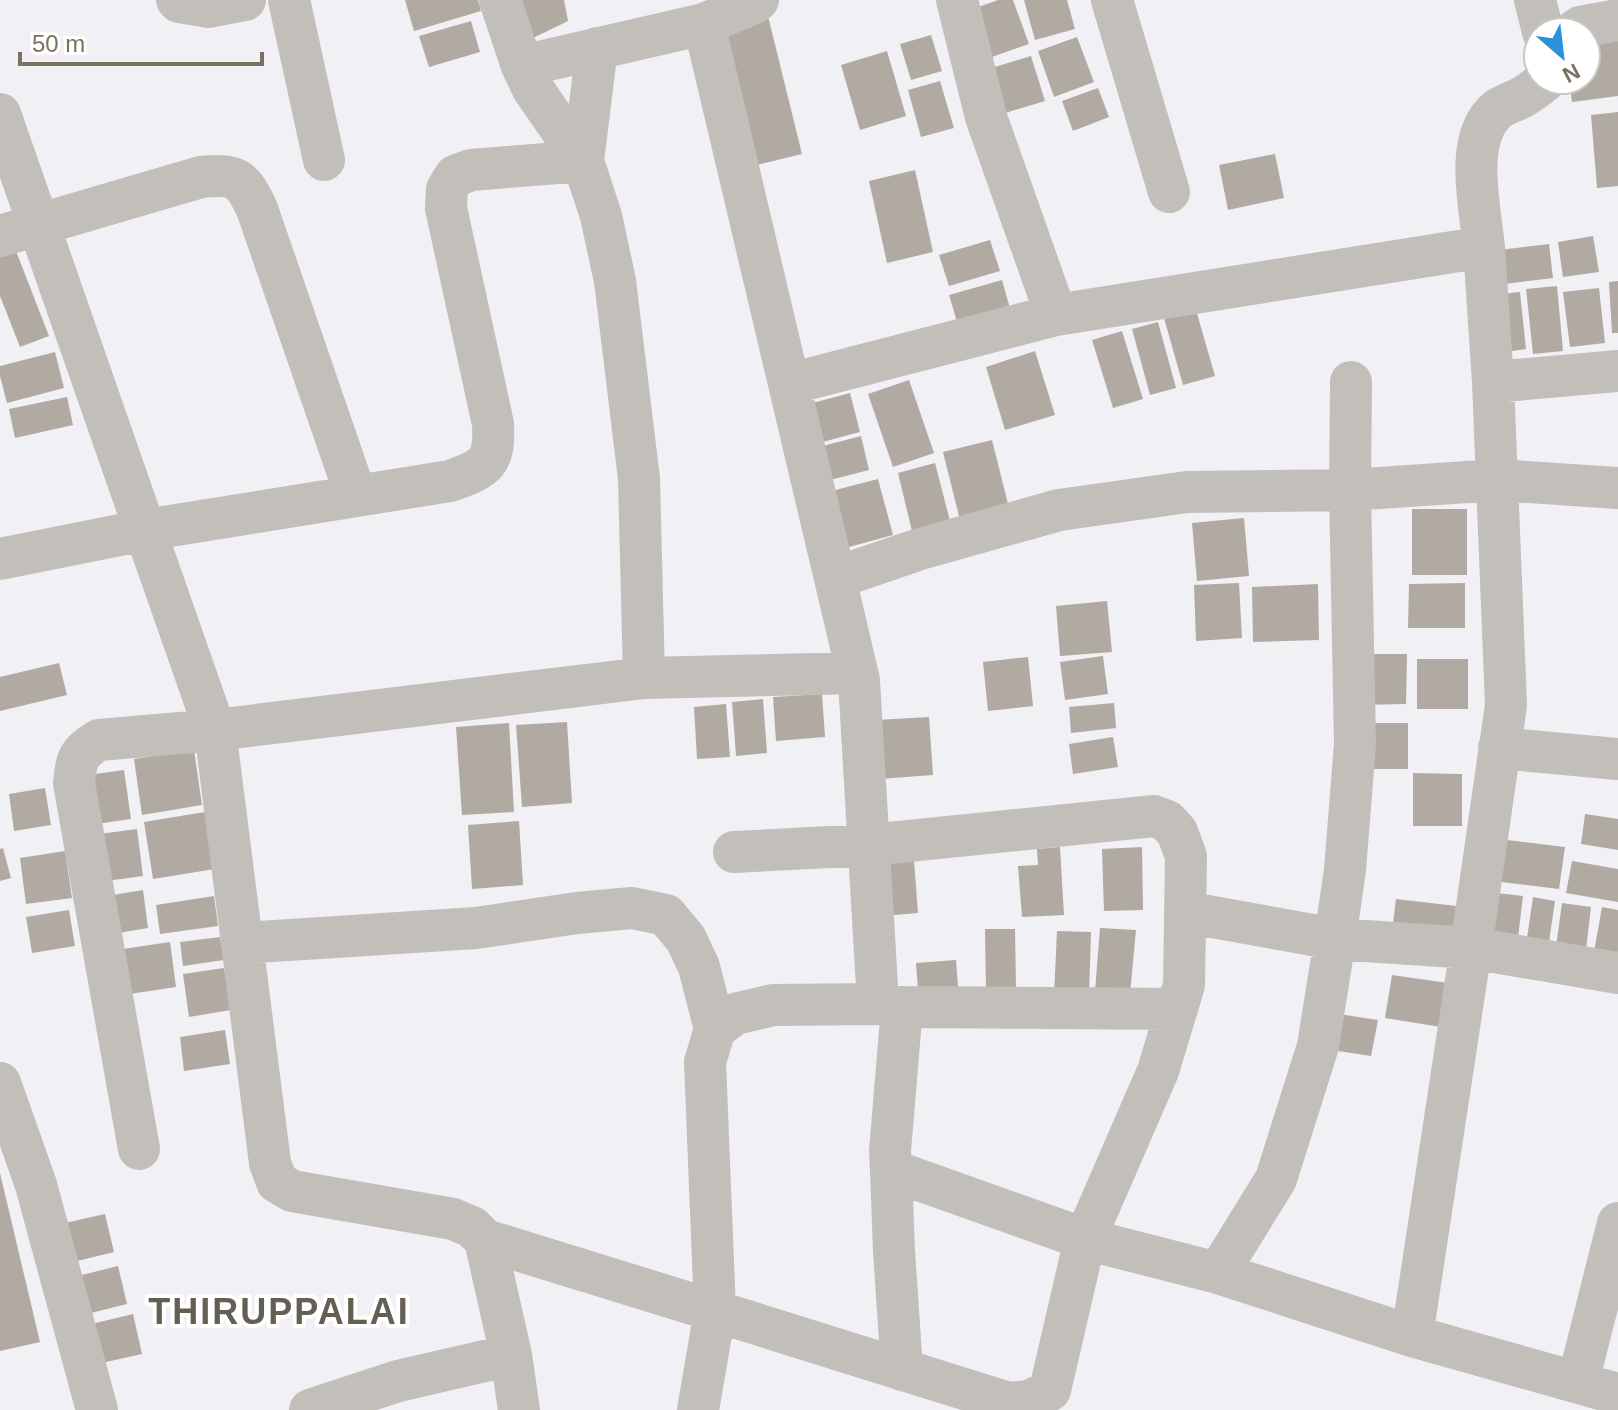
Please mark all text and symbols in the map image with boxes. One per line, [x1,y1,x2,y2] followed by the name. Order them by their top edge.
[20,16,262,66] scale bar
[1522,16,1602,96] north arrow
[32,30,85,57] text: 50 m
[1558,58,1584,88] text: N
[148,1291,410,1332] district label: THIRUPPALAI

